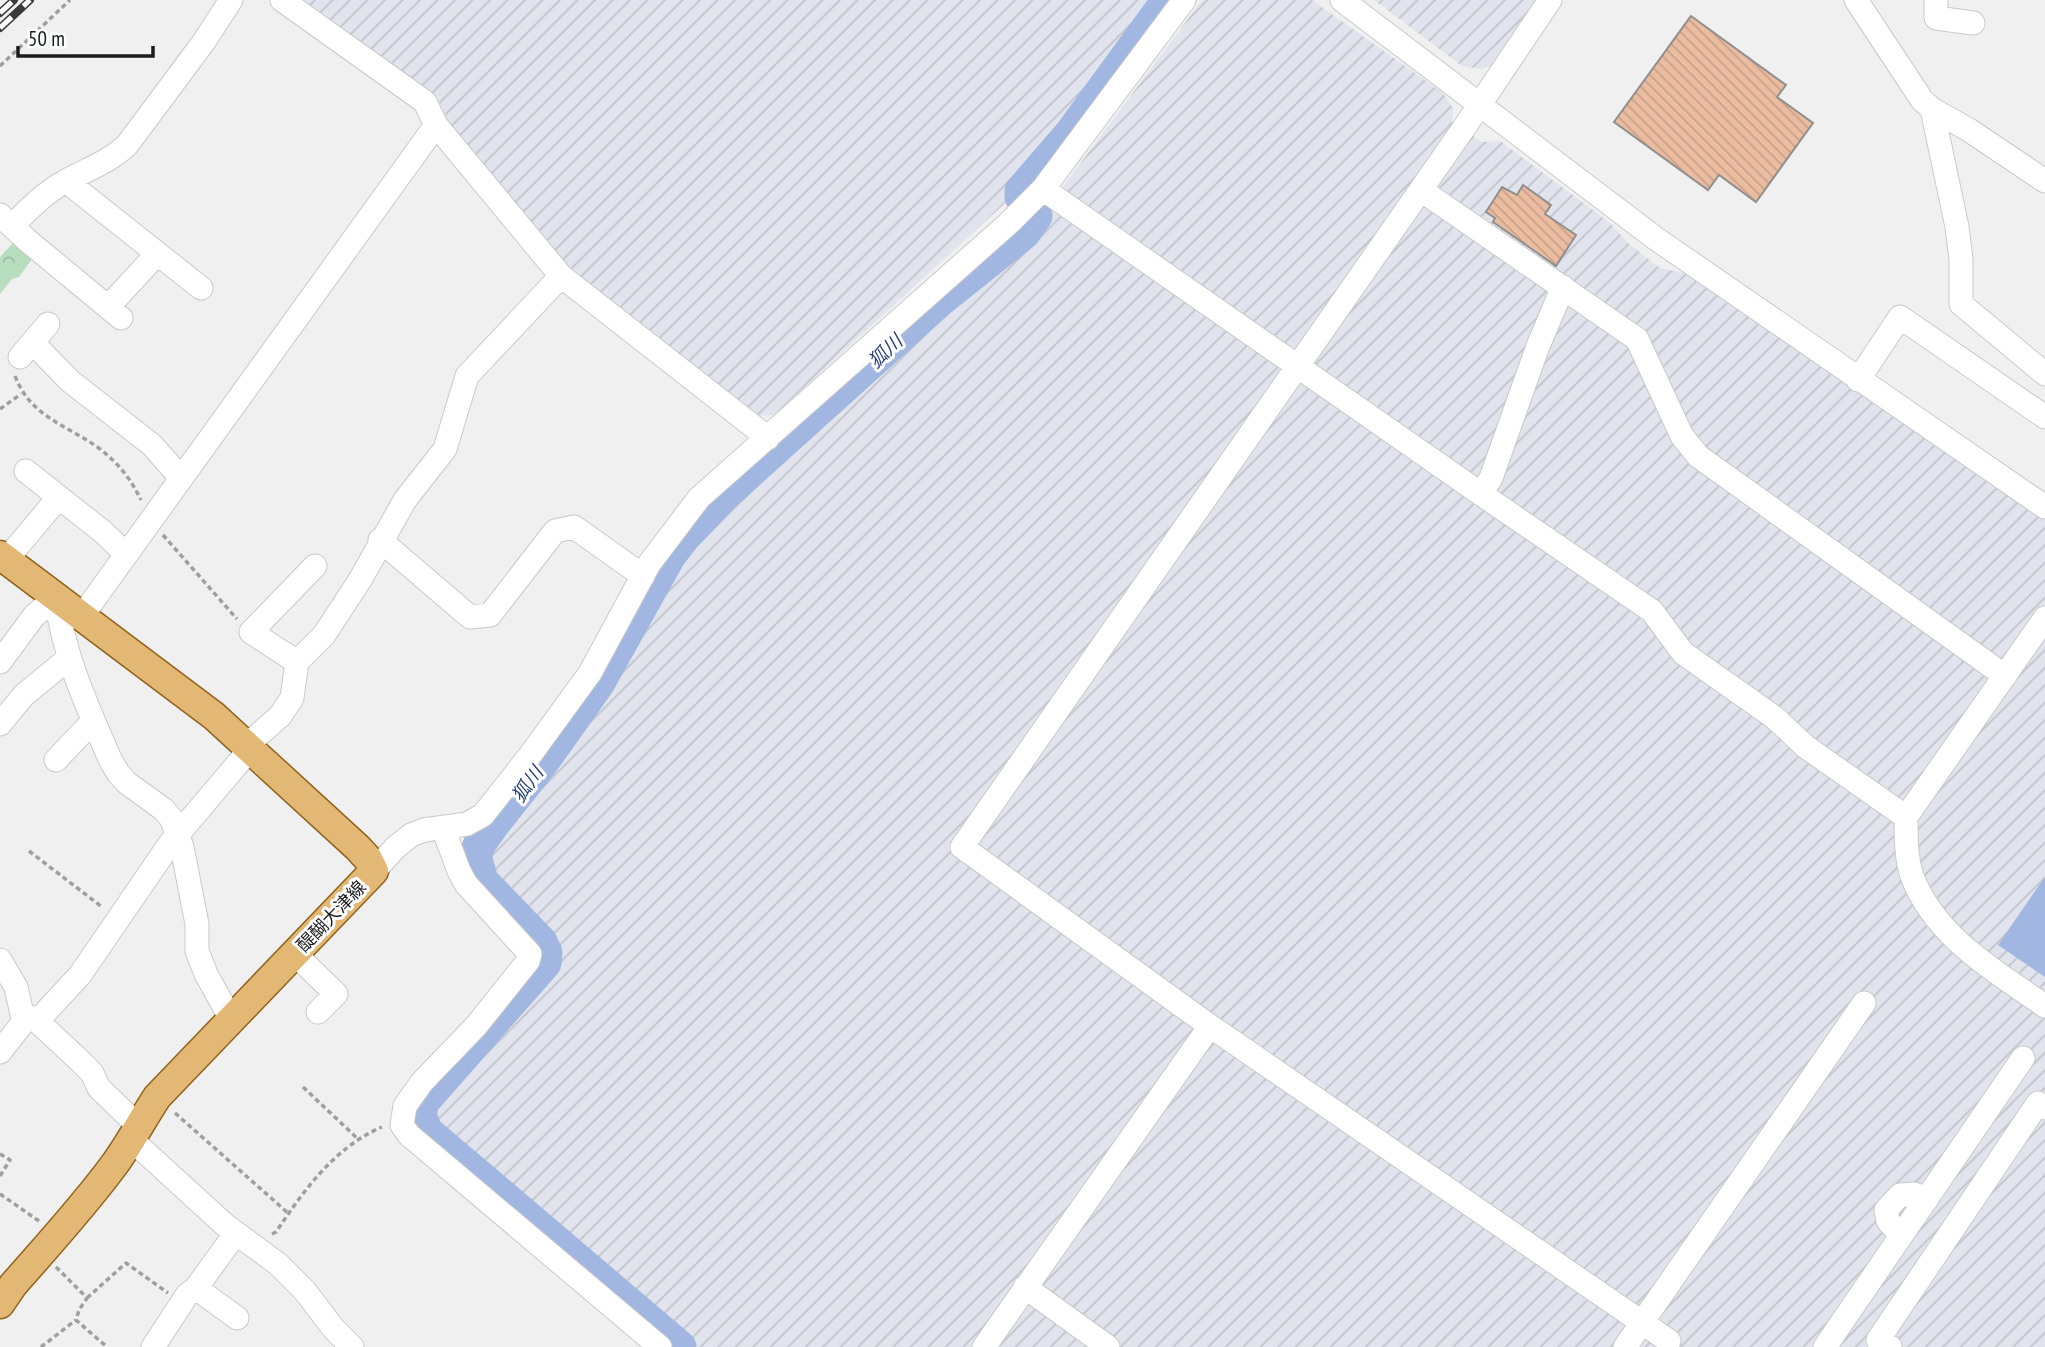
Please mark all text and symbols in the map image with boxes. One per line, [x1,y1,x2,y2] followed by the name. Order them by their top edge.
[18,14,152,58] scale bar
[28,25,65,52] text: 50 m
[863,328,909,373] water label: 狐川
[506,760,549,806] water label: 狐川
[291,876,371,956] street label: 醍醐大津線

